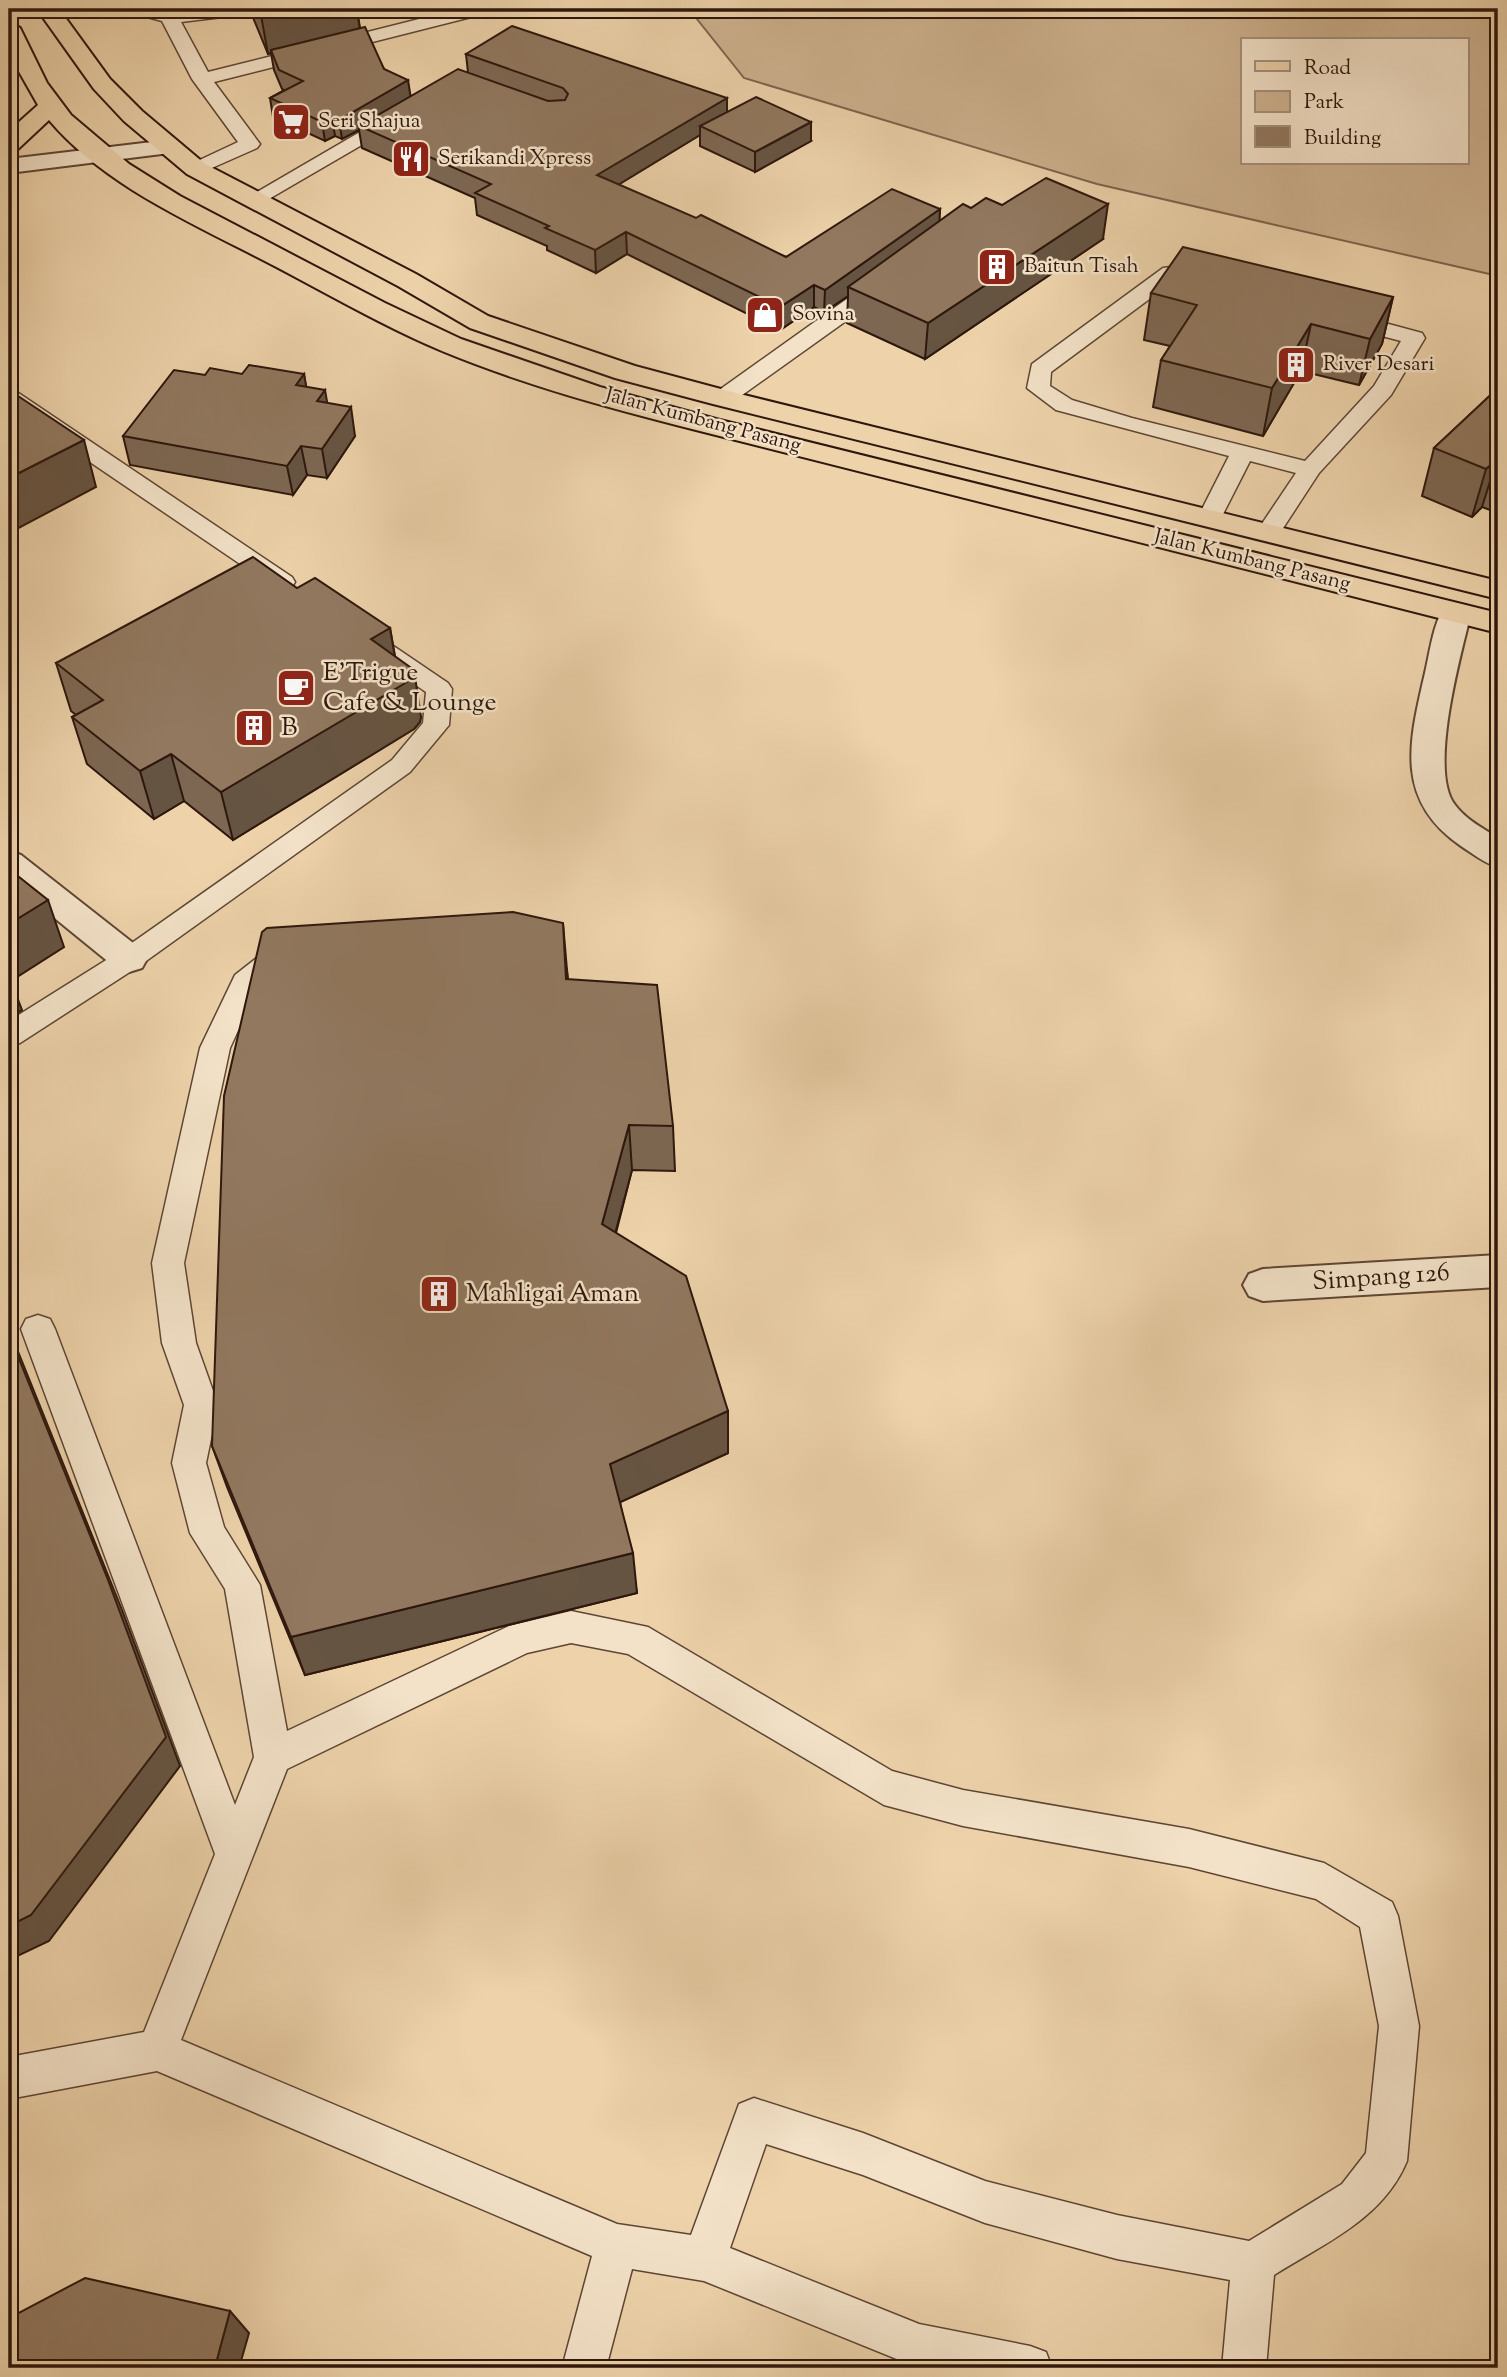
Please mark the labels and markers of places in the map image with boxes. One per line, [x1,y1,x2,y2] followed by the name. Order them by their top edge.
[270,101,312,143] supermarket icon: Seri Shajua
[318,107,421,137] place label: Seri Shajua
[390,138,432,180] restaurant icon: Serikandi Xpress
[438,144,591,174] place label: Serikandi Xpress
[976,246,1018,288] building icon: Baitun Tisah
[1024,252,1139,282] place label: Baitun Tisah
[744,294,786,336] shop icon: Sovina
[792,300,855,330] place label: Sovina
[1275,344,1317,386] building icon: River Desari
[1323,350,1434,380] place label: River Desari
[323,655,497,722] place label: E'Trigue Cafe & Lounge
[275,667,317,709] cafe icon: E'Trigue Cafe & Lounge
[233,707,275,749] building icon: B
[281,710,297,747] place label: B
[418,1273,460,1315] building icon: Mahligai Aman
[466,1276,639,1313] place label: Mahligai Aman

